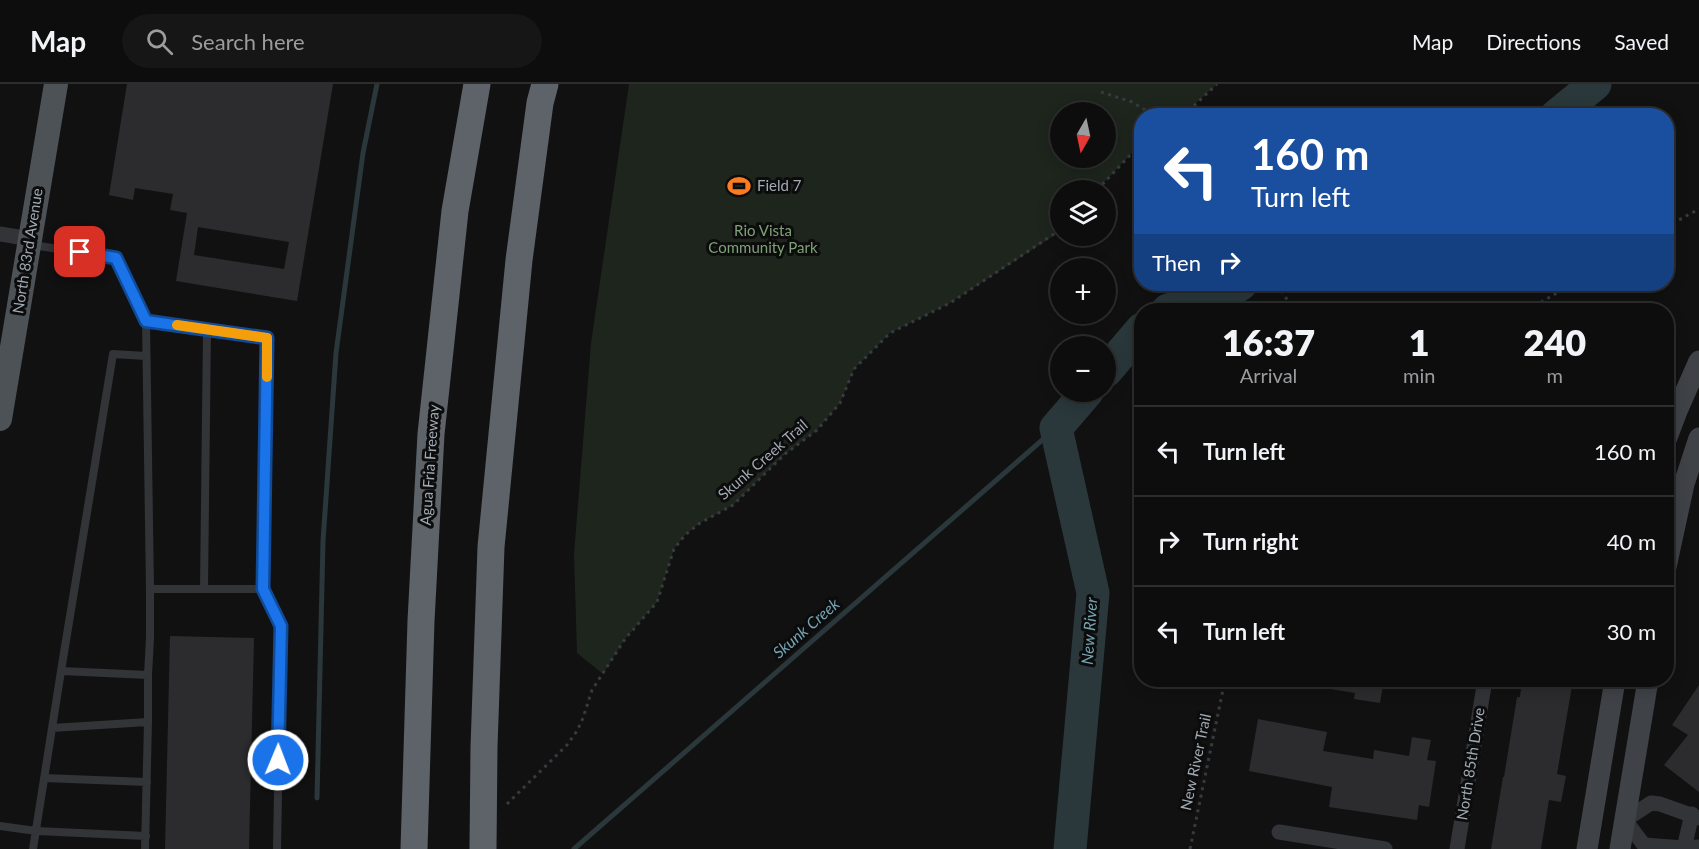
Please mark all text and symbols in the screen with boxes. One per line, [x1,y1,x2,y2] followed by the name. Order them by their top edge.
[122,14,542,68] search box
[30,24,86,58] text: Map
[143,25,176,58] icon: search
[191,28,305,55] text: Search here
[1412,29,1453,54] text: Map
[1486,29,1581,54] text: Directions
[1614,29,1669,54] text: Saved
[1050,102,1116,168] north arrow
[1050,102,1116,402] map controls
[1251,129,1369,179] text: 160 m
[1152,132,1230,210] icon: left
[726,173,752,199] sports icon: Field 7
[757,176,802,194] place label: Field 7
[1050,180,1116,246] button: layers
[1251,180,1350,213] text: Turn left
[8,187,46,315] street label: North 83rd Avenue
[708,221,818,256] park label: Rio Vista Community Park
[54,226,105,277] pin
[63,235,96,268] icon: arrive
[1213,246,1246,279] icon: right
[1152,249,1201,276] text: Then
[1050,258,1116,324] button: +
[1222,320,1315,364] text: 16:37
[1409,320,1430,364] text: 1
[1523,320,1586,364] text: 240
[1050,336,1116,402] button: −
[1240,363,1297,387] text: Arrival
[1403,363,1435,387] text: min
[1546,363,1563,387] text: m
[416,404,442,526] street label: Agua Fria Freeway
[714,415,811,503] street label: Skunk Creek Trail
[1152,435,1185,468] icon: left
[1203,438,1285,465] text: Turn left
[1594,438,1656,465] text: 160 m
[1152,525,1185,558] icon: right
[1203,528,1298,555] text: Turn right
[1607,528,1656,555] text: 40 m
[769,593,843,662] water label: Skunk Creek
[1077,596,1100,665] water label: New River
[1152,615,1185,648] icon: left
[1203,618,1285,645] text: Turn left
[1607,618,1656,645] text: 30 m
[1452,706,1488,821] street label: North 85th Drive
[1176,712,1214,812] street label: New River Trail
[246,728,310,792] position arrow

